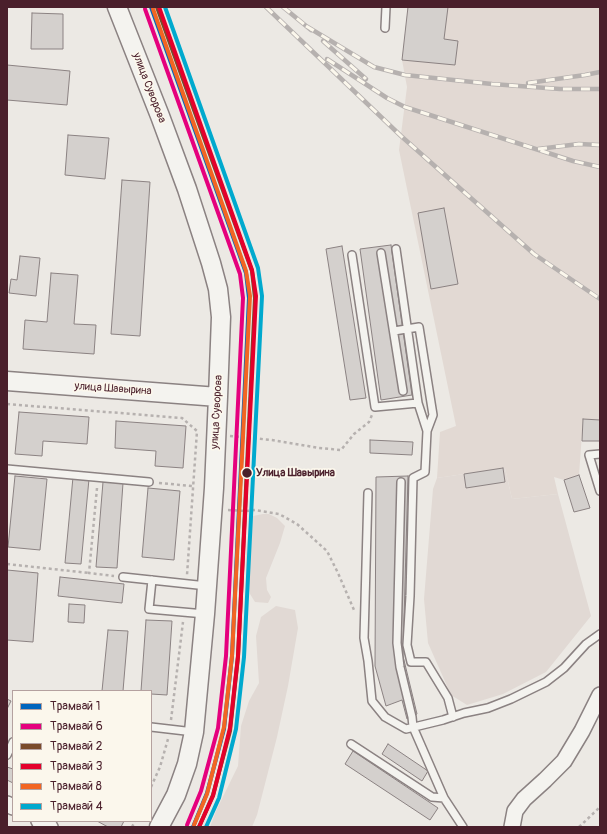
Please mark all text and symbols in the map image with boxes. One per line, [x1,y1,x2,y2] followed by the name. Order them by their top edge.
[130,51,168,125] street label: улица Суворова
[208,375,226,449] street label: улица Суворова
[74,380,152,398] street label: улица Шавырина
[240,466,254,480] marker: Улица Шавырина
[256,466,335,480] place label: Улица Шавырина
[12,690,152,822] legend
[50,699,100,714] text: Трамвай 1
[50,719,103,734] text: Трамвай 6
[50,739,102,754] text: Трамвай 2
[50,759,102,774] text: Трамвай 3
[50,779,102,794] text: Трамвай 8
[50,799,103,814] text: Трамвай 4

